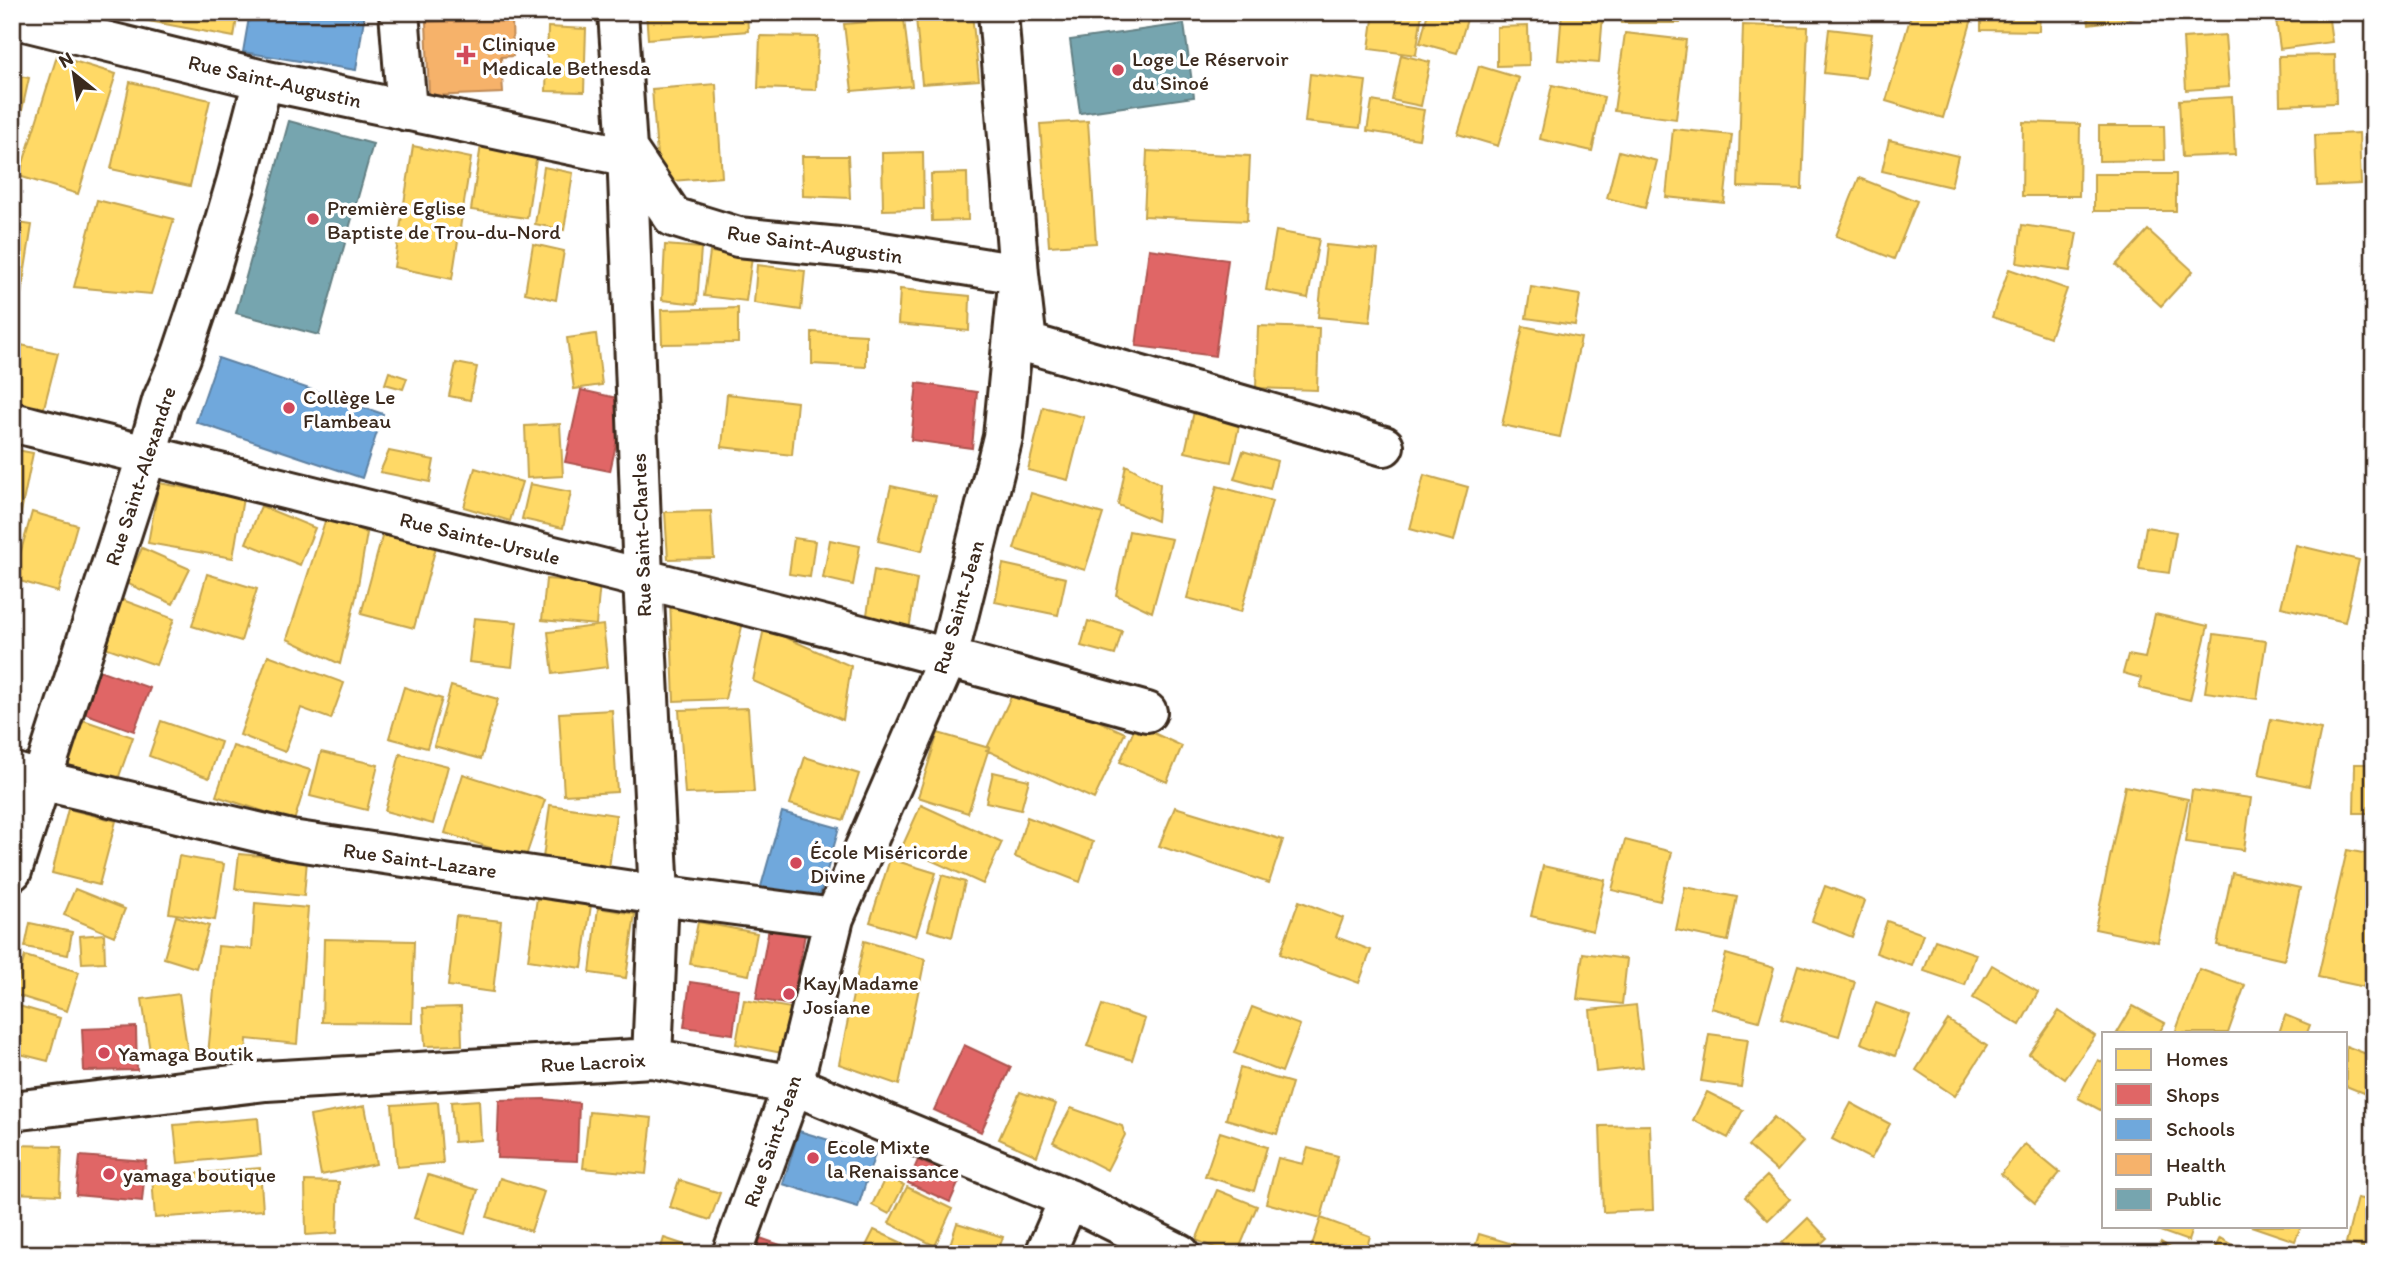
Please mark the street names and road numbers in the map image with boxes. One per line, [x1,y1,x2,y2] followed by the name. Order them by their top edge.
[186,49,364,113] street label: Rue Saint-Augustin
[726,219,904,269] street label: Rue Saint-Augustin
[99,383,181,569] street label: Rue Saint-Alexandre
[626,453,656,617] street label: Rue Saint-Charles
[397,506,563,570] street label: Rue Sainte-Ursule
[927,537,989,677] street label: Rue Saint-Jean
[341,837,499,883] street label: Rue Saint-Lazare
[540,1047,647,1077] street label: Rue Lacroix
[738,1071,806,1210] street label: Rue Saint-Jean

